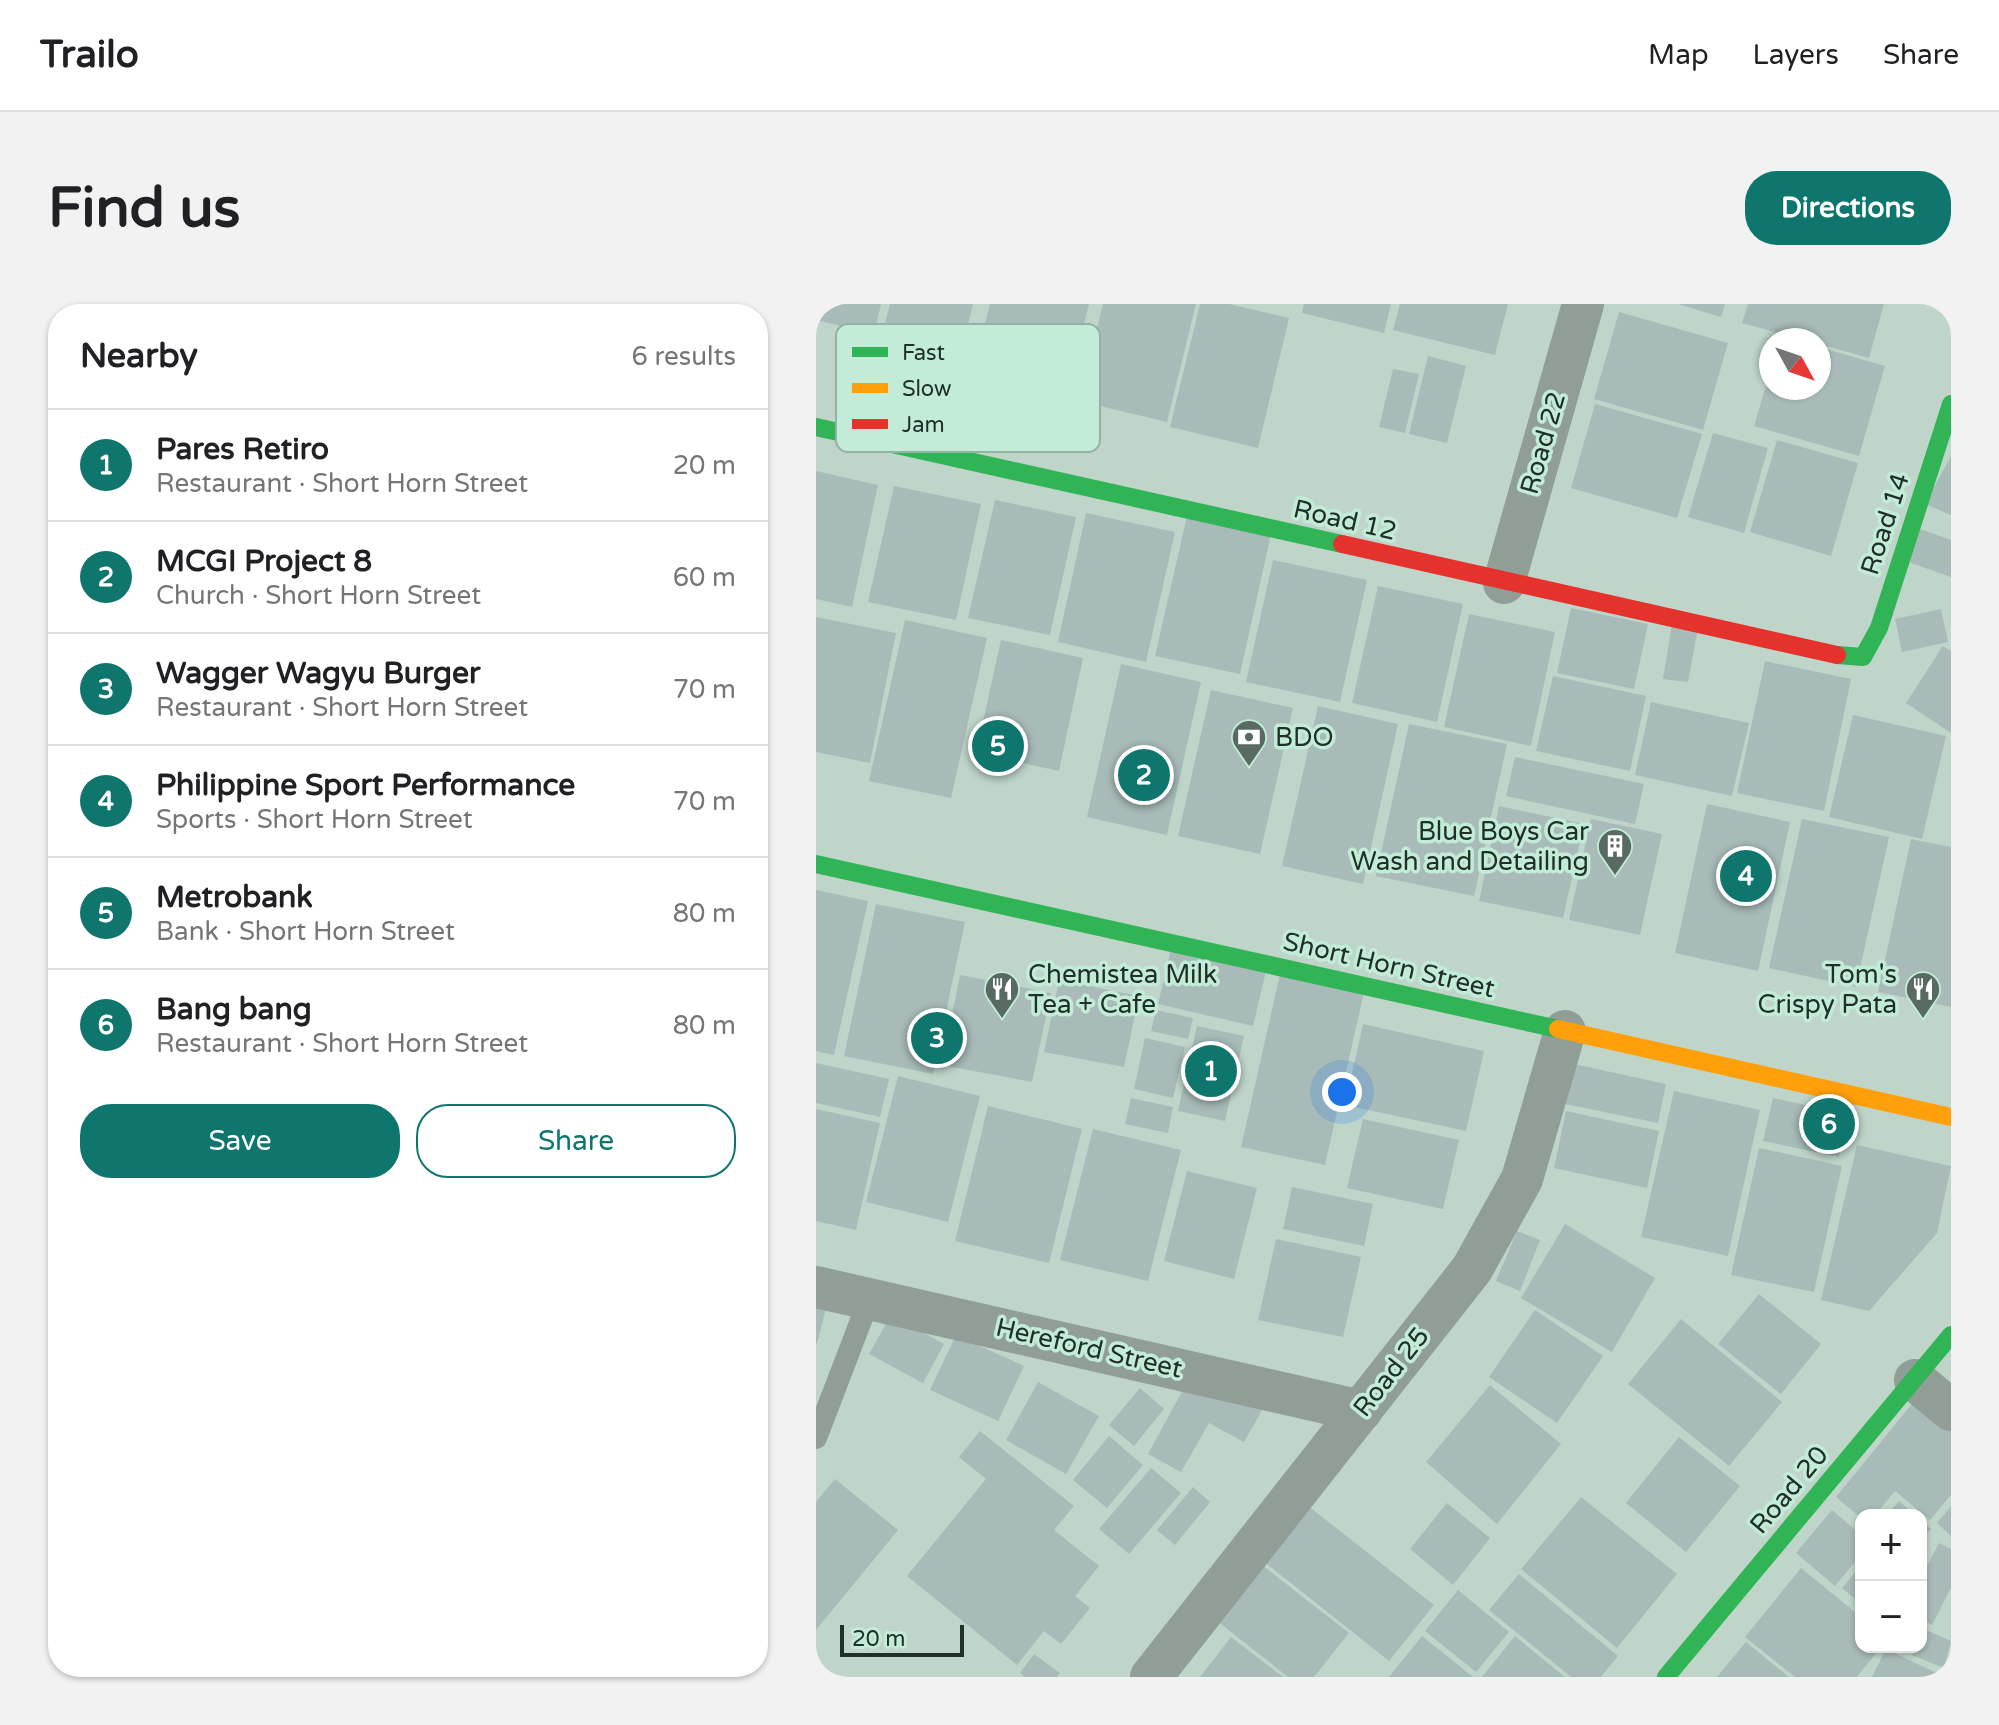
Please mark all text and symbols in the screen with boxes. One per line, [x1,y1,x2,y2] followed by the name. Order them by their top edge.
[40,32,139,78] text: Trailo
[1648,38,1709,72] text: Map
[1753,38,1839,72] text: Layers
[1883,38,1959,72] text: Share
[1745,171,1951,245] button: Directions
[48,175,240,242] text: Find us
[836,324,1100,452] legend
[1759,328,1831,400] north arrow
[80,336,198,377] text: Nearby
[902,340,945,366] text: Fast
[631,341,736,372] text: 6 results
[902,376,952,402] text: Slow
[1514,388,1572,498] street label: Road 22
[902,412,945,438] text: Jam
[156,431,329,468] text: Pares Retiro
[98,450,114,481] text: 1
[673,450,736,481] text: 20 m
[156,468,528,499] text: Restaurant · Short Horn Street
[1854,469,1916,579] street label: Road 14
[1290,493,1400,547] street label: Road 12
[156,543,372,580] text: MCGI Project 8
[98,562,114,593] text: 2
[673,562,736,593] text: 60 m
[156,580,481,611] text: Church · Short Horn Street
[156,655,481,692] text: Wagger Wagyu Burger
[98,674,114,705] text: 3
[673,674,736,705] text: 70 m
[156,692,528,723] text: Restaurant · Short Horn Street
[972,716,1024,776] pin: 5
[1230,718,1268,768] bank icon: BDO
[1275,722,1334,753] place label: BDO
[1118,745,1170,805] pin: 2
[156,767,575,804] text: Philippine Sport Performance
[98,786,114,817] text: 4
[673,786,736,817] text: 70 m
[156,804,473,835] text: Sports · Short Horn Street
[1351,816,1589,877] place label: Blue Boys Car Wash and Detailing
[1596,827,1634,877] building icon: Blue Boys Car Wash and Detailing
[1720,846,1772,906] pin: 4
[156,879,313,916] text: Metrobank
[98,898,114,929] text: 5
[673,898,736,929] text: 80 m
[156,916,455,947] text: Bank · Short Horn Street
[1280,926,1498,1004] street label: Short Horn Street
[1028,959,1217,1020] place label: Chemistea Milk Tea + Cafe
[1758,959,1897,1020] place label: Tom's Crispy Pata
[983,970,1021,1020] restaurant icon: Chemistea Milk Tea + Cafe
[1904,970,1942,1020] restaurant icon: Tom's Crispy Pata
[156,991,312,1028] text: Bang bang
[911,1008,963,1068] pin: 3
[98,1010,114,1041] text: 6
[673,1010,736,1041] text: 80 m
[156,1028,528,1059] text: Restaurant · Short Horn Street
[1185,1041,1237,1101] pin: 1
[1322,1072,1362,1112] your location
[1803,1094,1855,1154] pin: 6
[80,1104,400,1178] button: Save
[416,1104,736,1178] button: Share
[993,1311,1185,1385] street label: Hereford Street
[1347,1321,1435,1423] street label: Road 25
[1743,1440,1835,1540] street label: Road 20
[1855,1509,1927,1653] map controls
[1855,1509,1927,1581] button: +
[1855,1581,1927,1653] button: −
[840,1621,964,1657] scale bar
[852,1626,906,1652] text: 20 m

